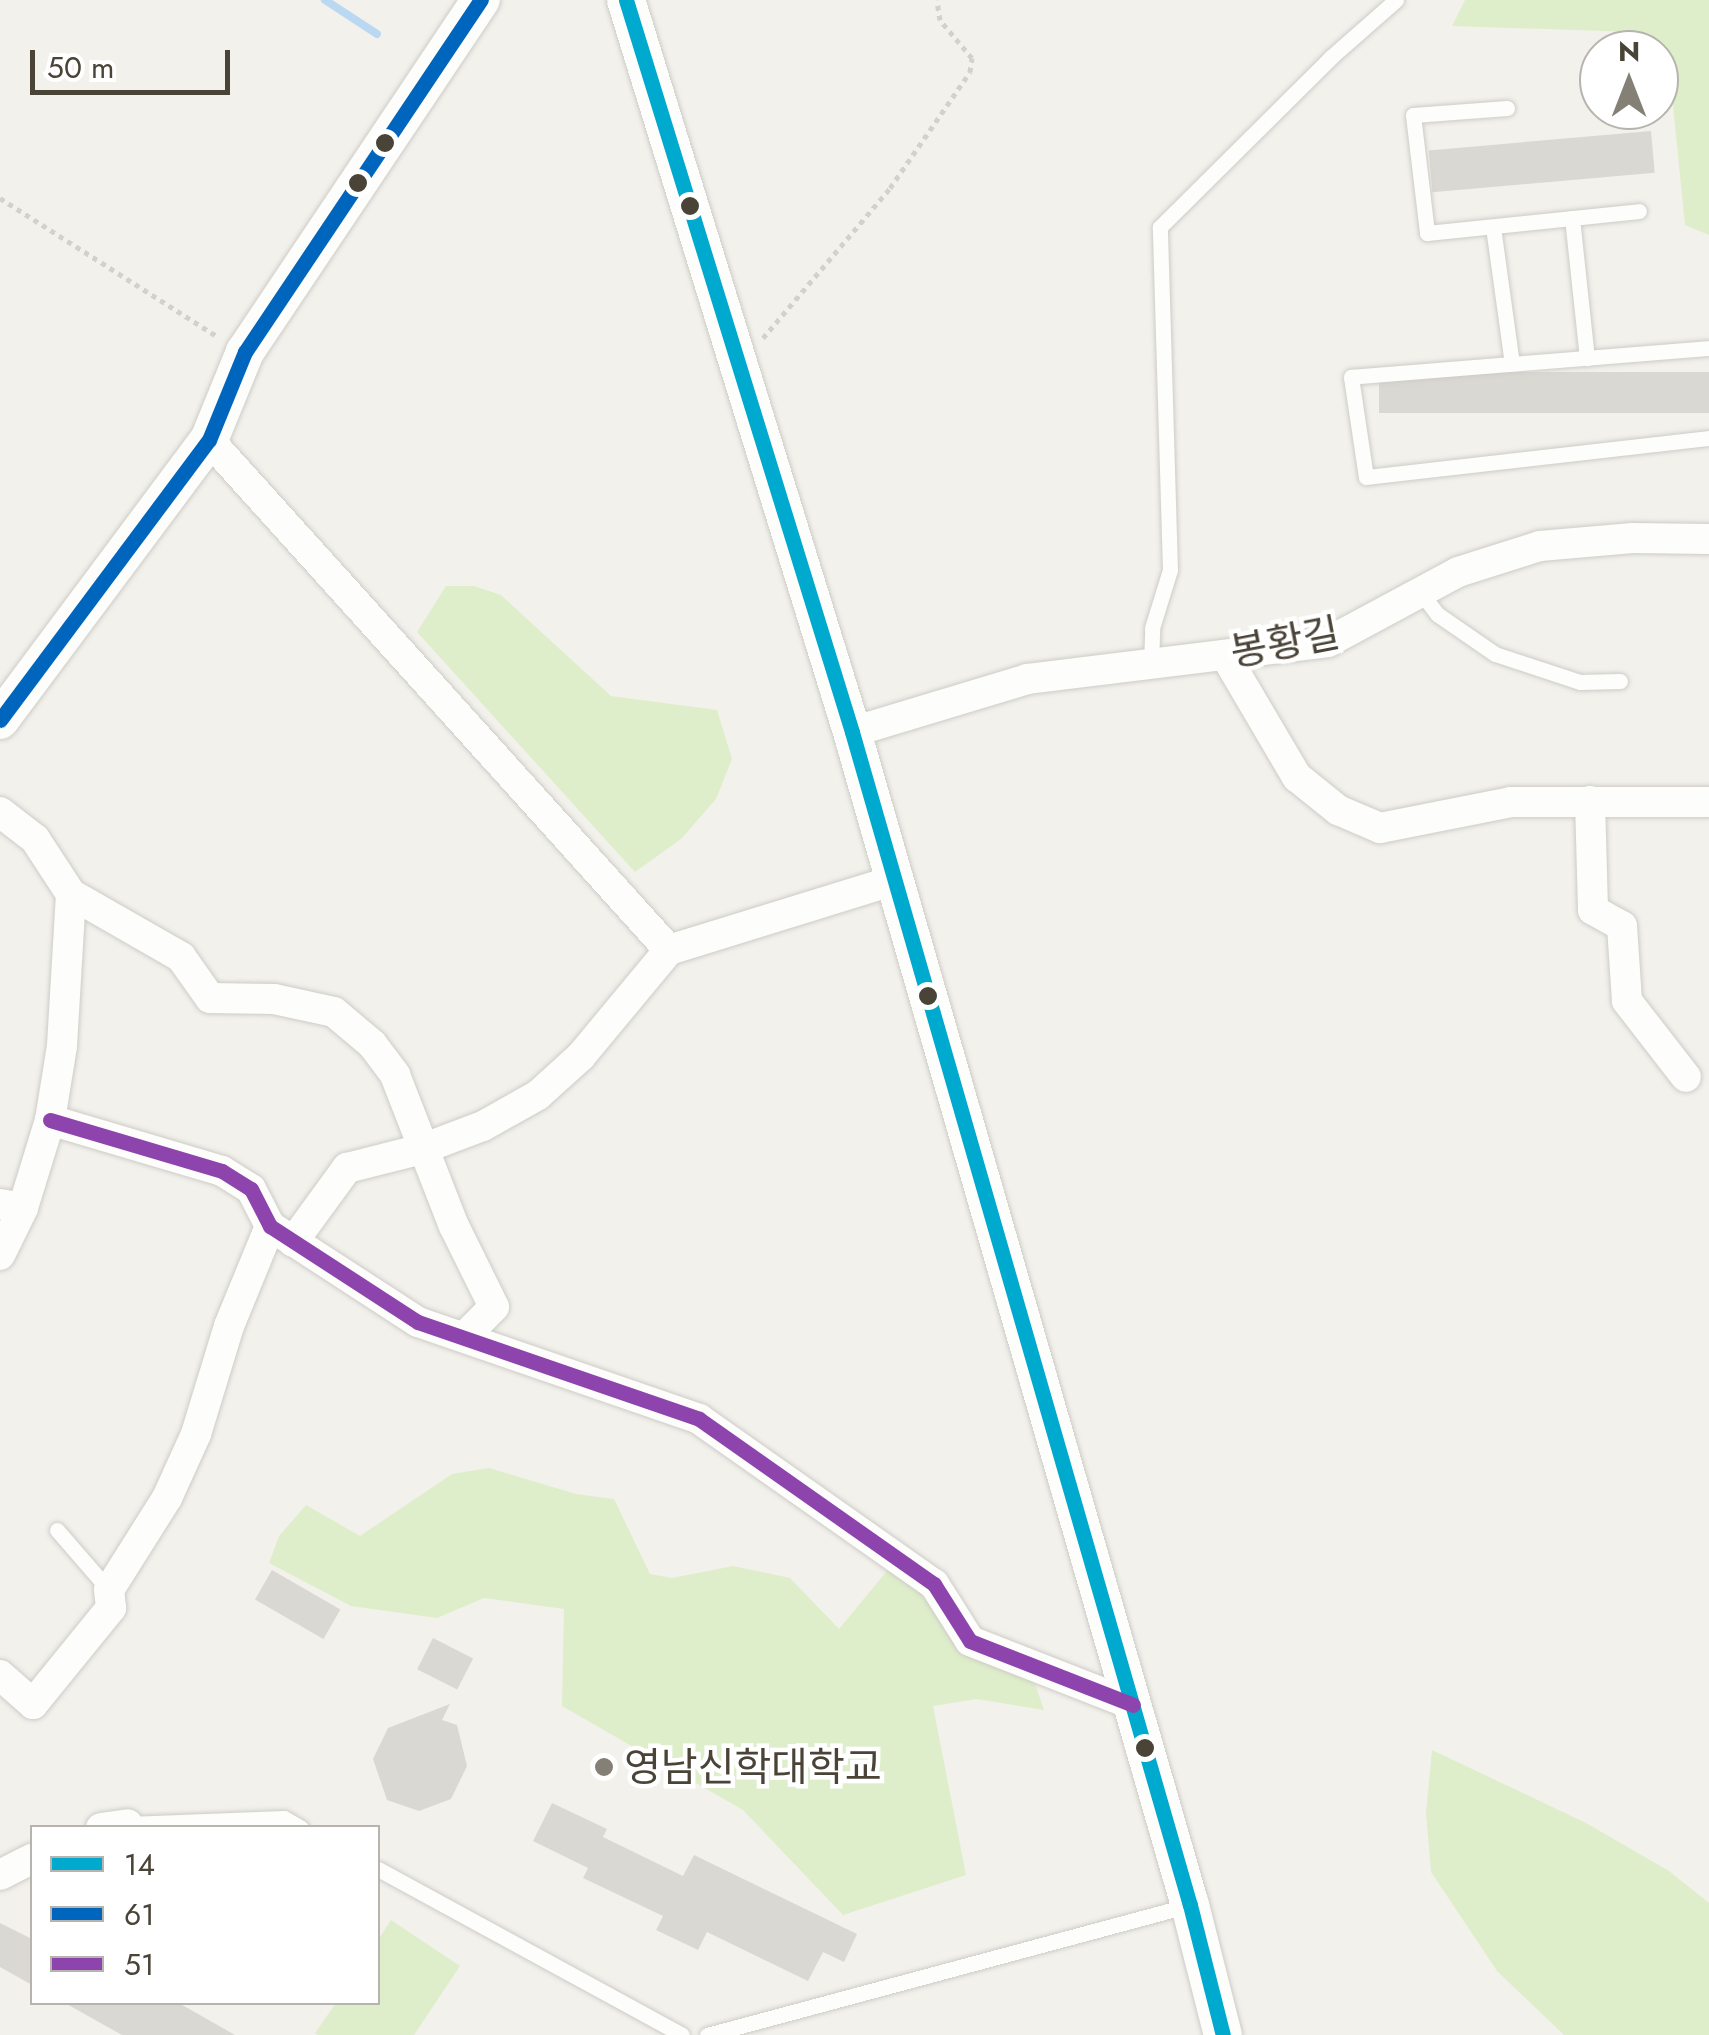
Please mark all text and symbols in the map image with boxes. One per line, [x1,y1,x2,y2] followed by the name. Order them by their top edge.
[35,30,235,92] scale bar
[1579,30,1679,130] north arrow
[1618,31,1640,72] text: N
[47,46,114,89] text: 50 m
[375,133,395,153] unlabelled marker
[348,173,368,193] unlabelled marker
[680,196,700,216] unlabelled marker
[1226,608,1344,676] street label: 봉황길
[918,986,938,1006] unlabelled marker
[1135,1738,1155,1758] unlabelled marker
[624,1743,882,1791] place label: 영남신학대학교
[593,1756,615,1778] marker: 영남신학대학교
[30,1825,380,2005] legend
[124,1843,155,1886] text: 14
[124,1893,155,1936] text: 61
[124,1943,154,1986] text: 51

